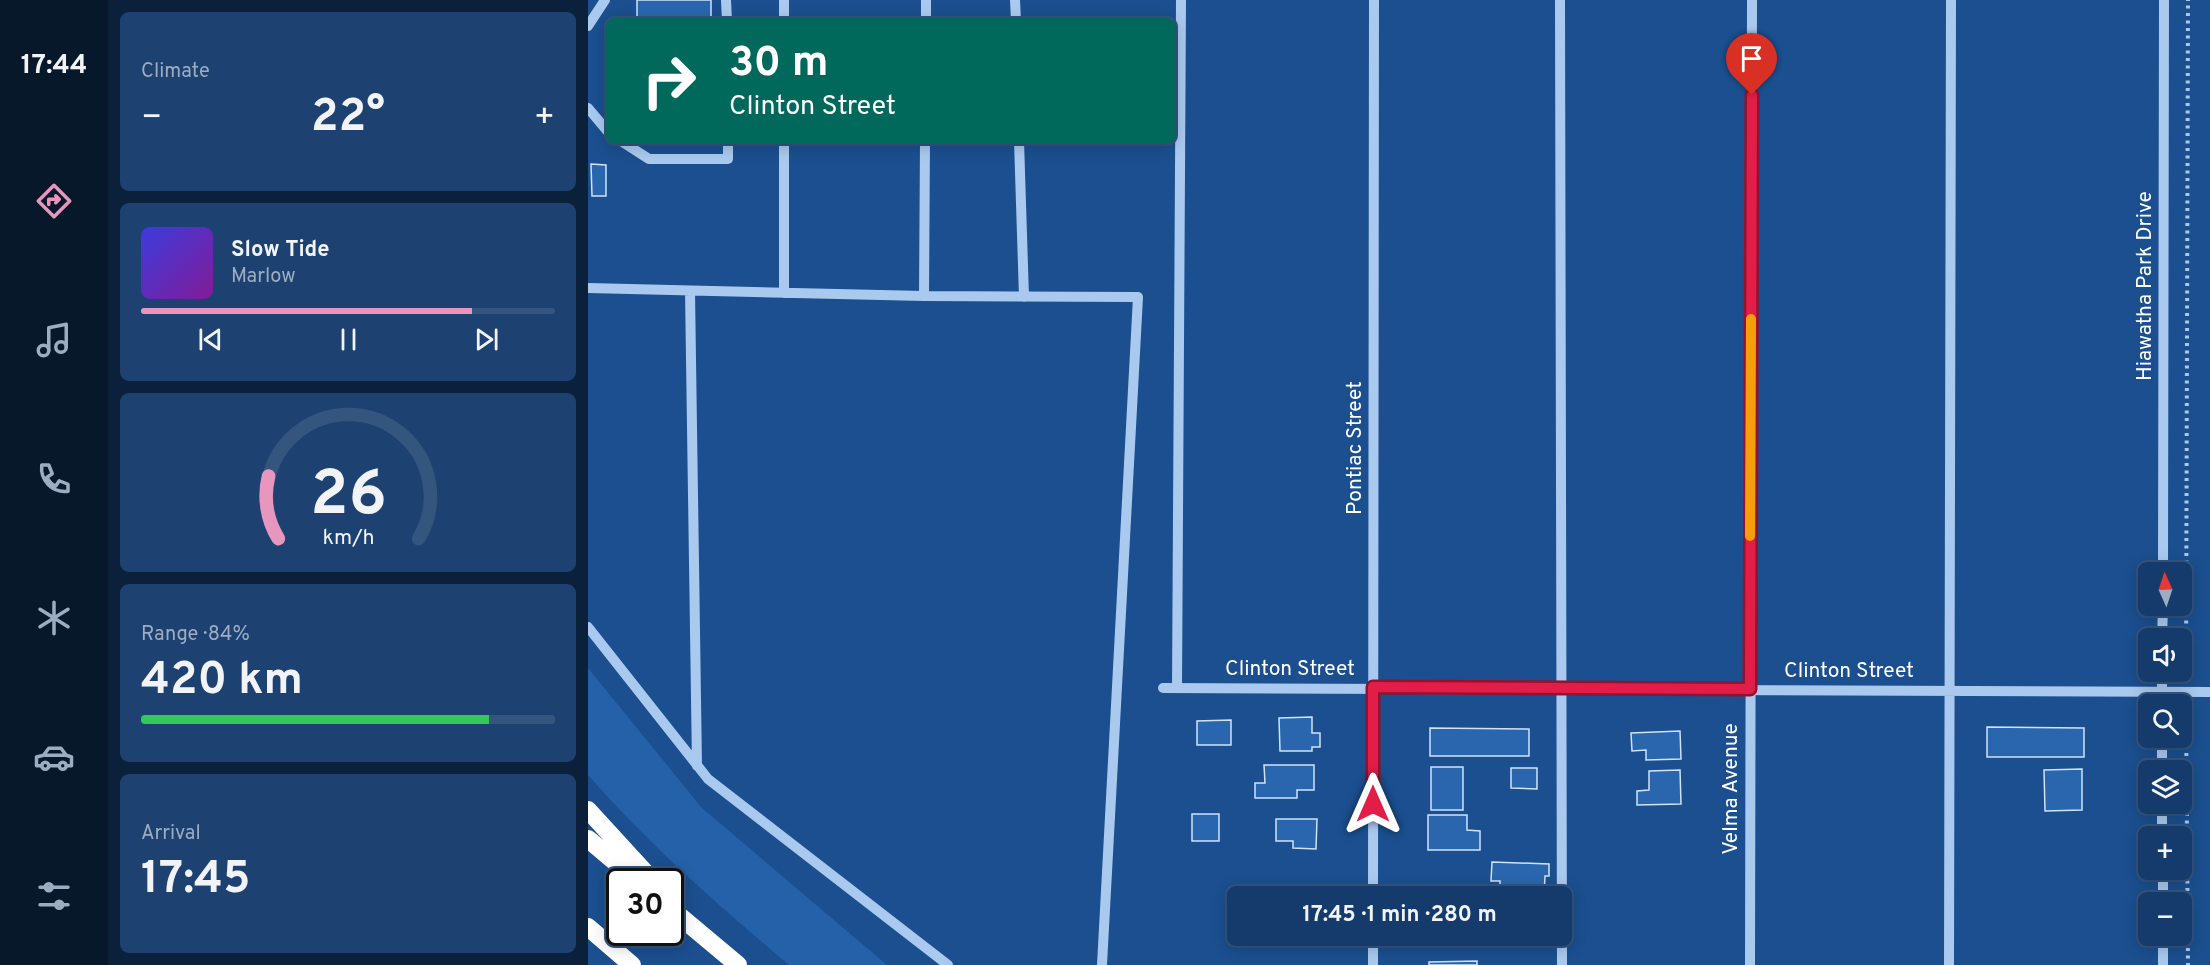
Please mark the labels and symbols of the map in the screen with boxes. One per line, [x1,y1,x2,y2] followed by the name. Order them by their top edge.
[1726,33,1777,95] pin
[2132,191,2159,381] street label: Hiawatha Park Drive
[1342,381,1369,515] street label: Pontiac Street
[2138,562,2192,616] north arrow
[1225,656,1355,683] street label: Clinton Street
[1784,658,1914,685] street label: Clinton Street
[1718,723,1745,855] street label: Velma Avenue
[1341,772,1405,836] position arrow
[606,868,684,946] speed limit sign: 30

